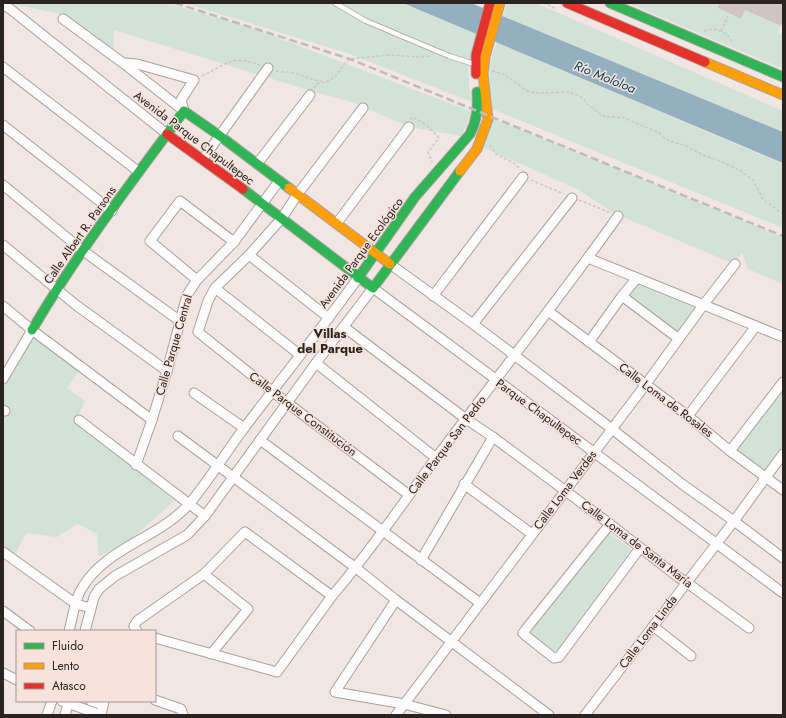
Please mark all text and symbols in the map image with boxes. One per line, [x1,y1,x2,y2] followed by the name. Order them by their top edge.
[571,56,639,98] water label: Río Mololoa
[130,87,258,190] street label: Avenida Parque Chapultepec
[39,182,121,288] street label: Calle Albert R. Parsons
[314,193,408,312] street label: Avenida Parque Ecológico
[151,292,197,398] street label: Calle Parque Central
[297,324,363,358] district label: Villas del Parque
[615,358,717,442] street label: Calle Loma de Rosales
[245,367,361,461] street label: Calle Parque Constitución
[492,374,586,450] street label: Parque Chapultepec
[404,391,491,498] street label: Calle Parque San Pedro
[529,446,601,533] street label: Calle Loma Verdes
[577,496,697,592] street label: Calle Loma de Santa María
[615,592,682,672] street label: Calle Loma Linda
[16,630,156,702] legend
[52,637,84,655] text: Fluido
[52,657,80,675] text: Lento
[52,677,86,695] text: Atasco

